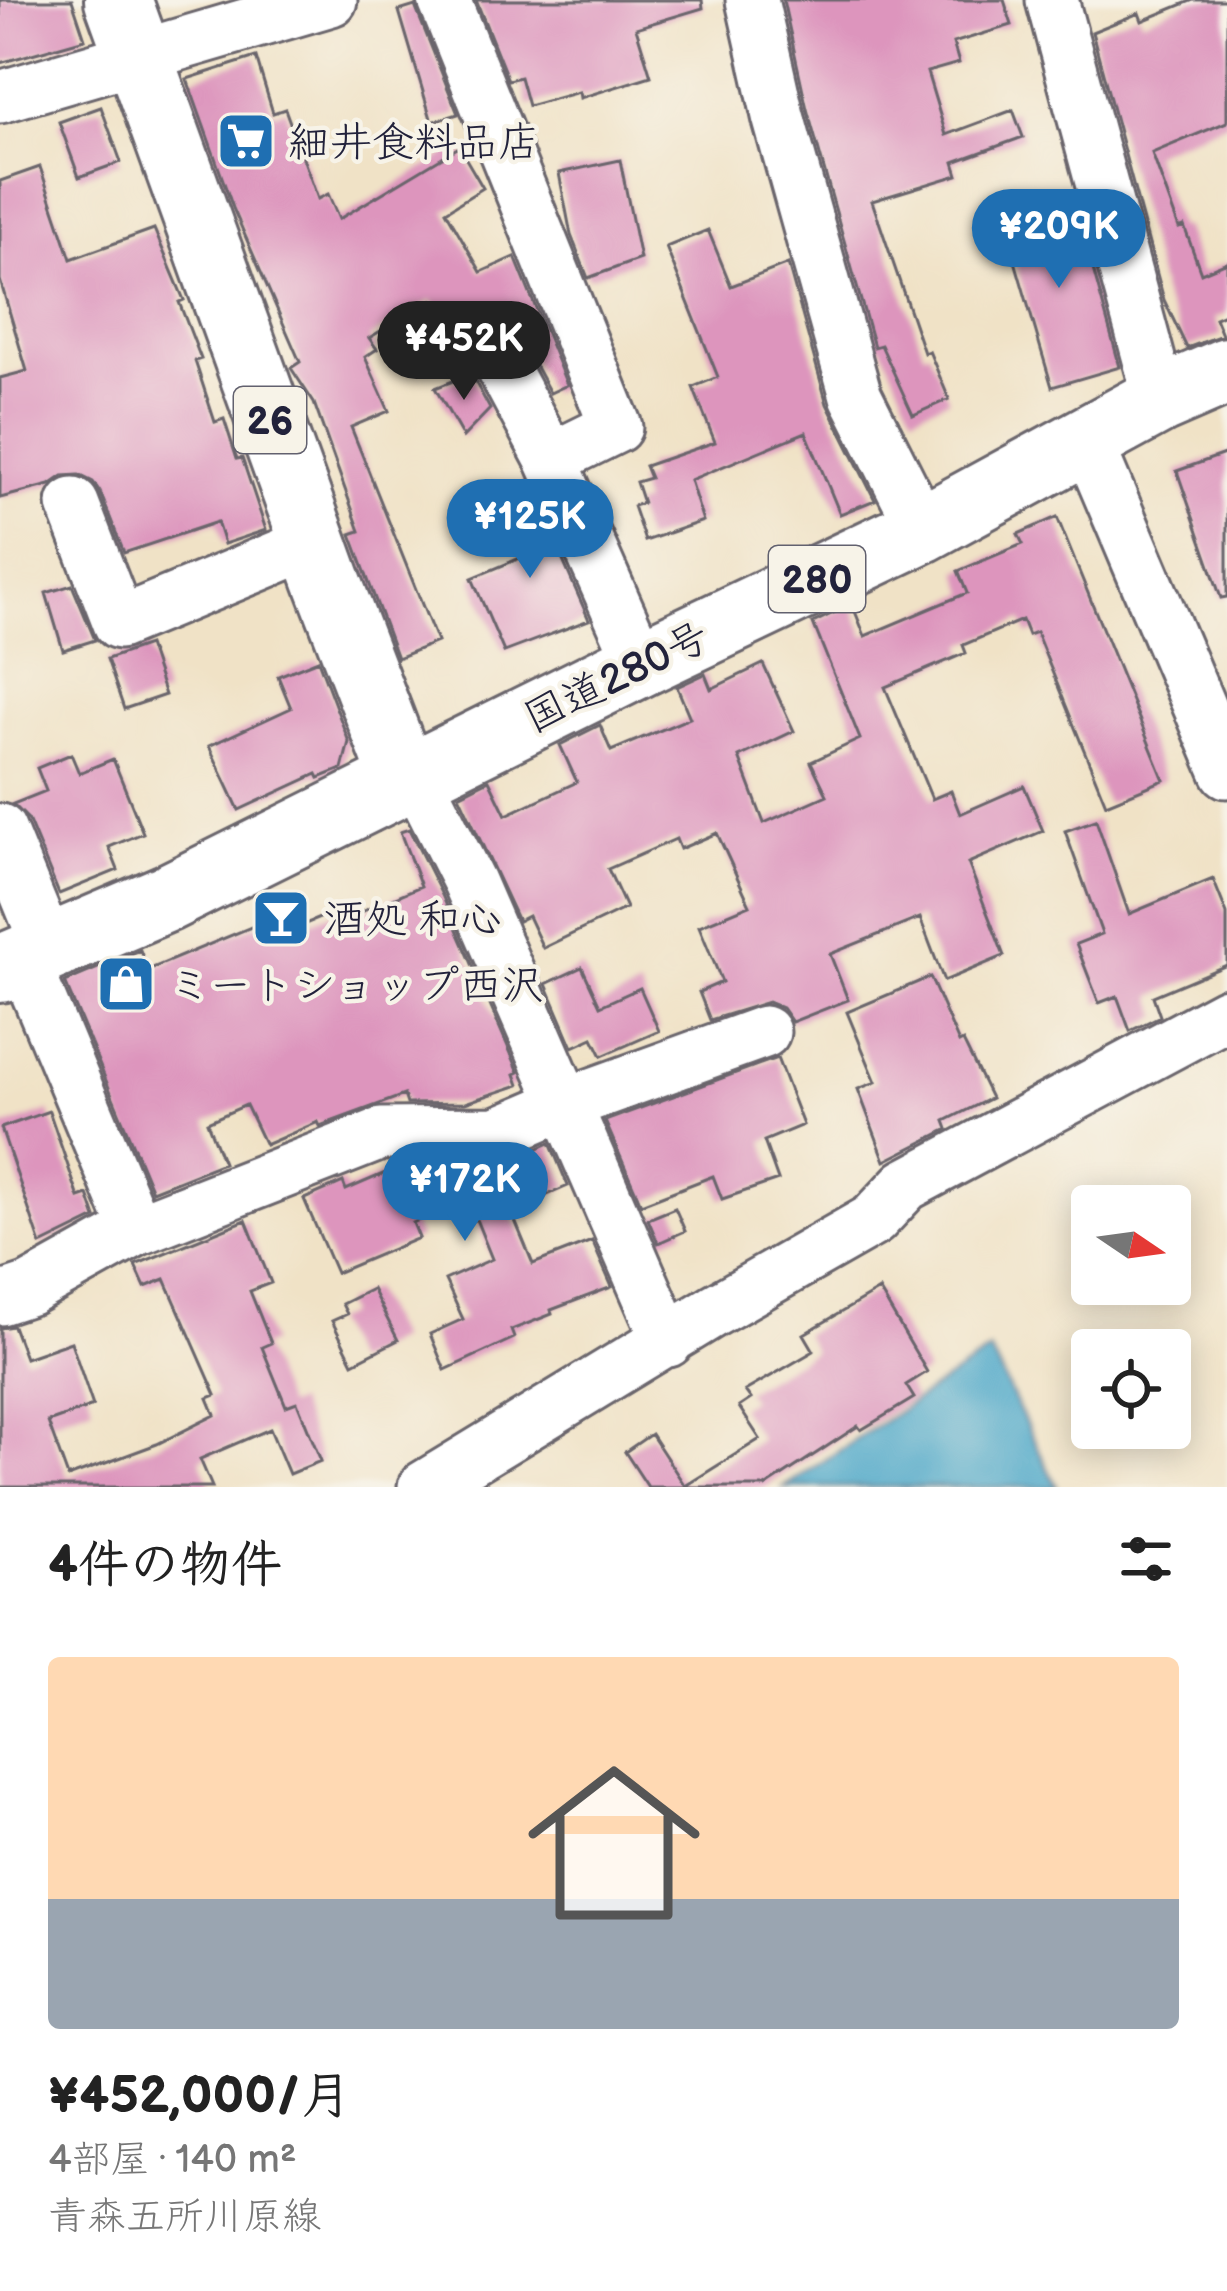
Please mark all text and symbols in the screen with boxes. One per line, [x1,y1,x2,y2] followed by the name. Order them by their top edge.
[215,110,277,172] supermarket icon: 細井食料品店
[288,118,540,169] place label: 細井食料品店
[975,189,1143,291] pin: ¥209K
[999,204,1119,251] text: ¥209K
[380,301,548,403] pin: ¥452K
[404,316,524,363] text: ¥452K
[234,387,306,453] road number: 26
[446,479,614,581] pin: ¥125K
[474,494,586,541] text: ¥125K
[769,546,865,612] road number: 280
[516,611,718,745] street label: 国道280号
[250,887,312,949] bar icon: 酒処 和心
[323,895,502,946] place label: 酒処 和心
[95,953,157,1015] shop icon: ミートショップ西沢
[168,961,543,1012] place label: ミートショップ西沢
[381,1142,549,1244] pin: ¥172K
[409,1157,521,1204] text: ¥172K
[1071,1185,1191,1305] north arrow
[1071,1185,1191,1449] map controls
[1071,1329,1191,1449] button: locate
[1113,1526,1179,1592] icon: filters
[48,1535,282,1596] text: 4件の物件
[506,1735,722,1951] icon: home
[48,2066,351,2127] text: ¥452,000/月
[48,2137,297,2184] text: 4部屋 · 140 m²
[48,2194,321,2241] text: 青森五所川原線

